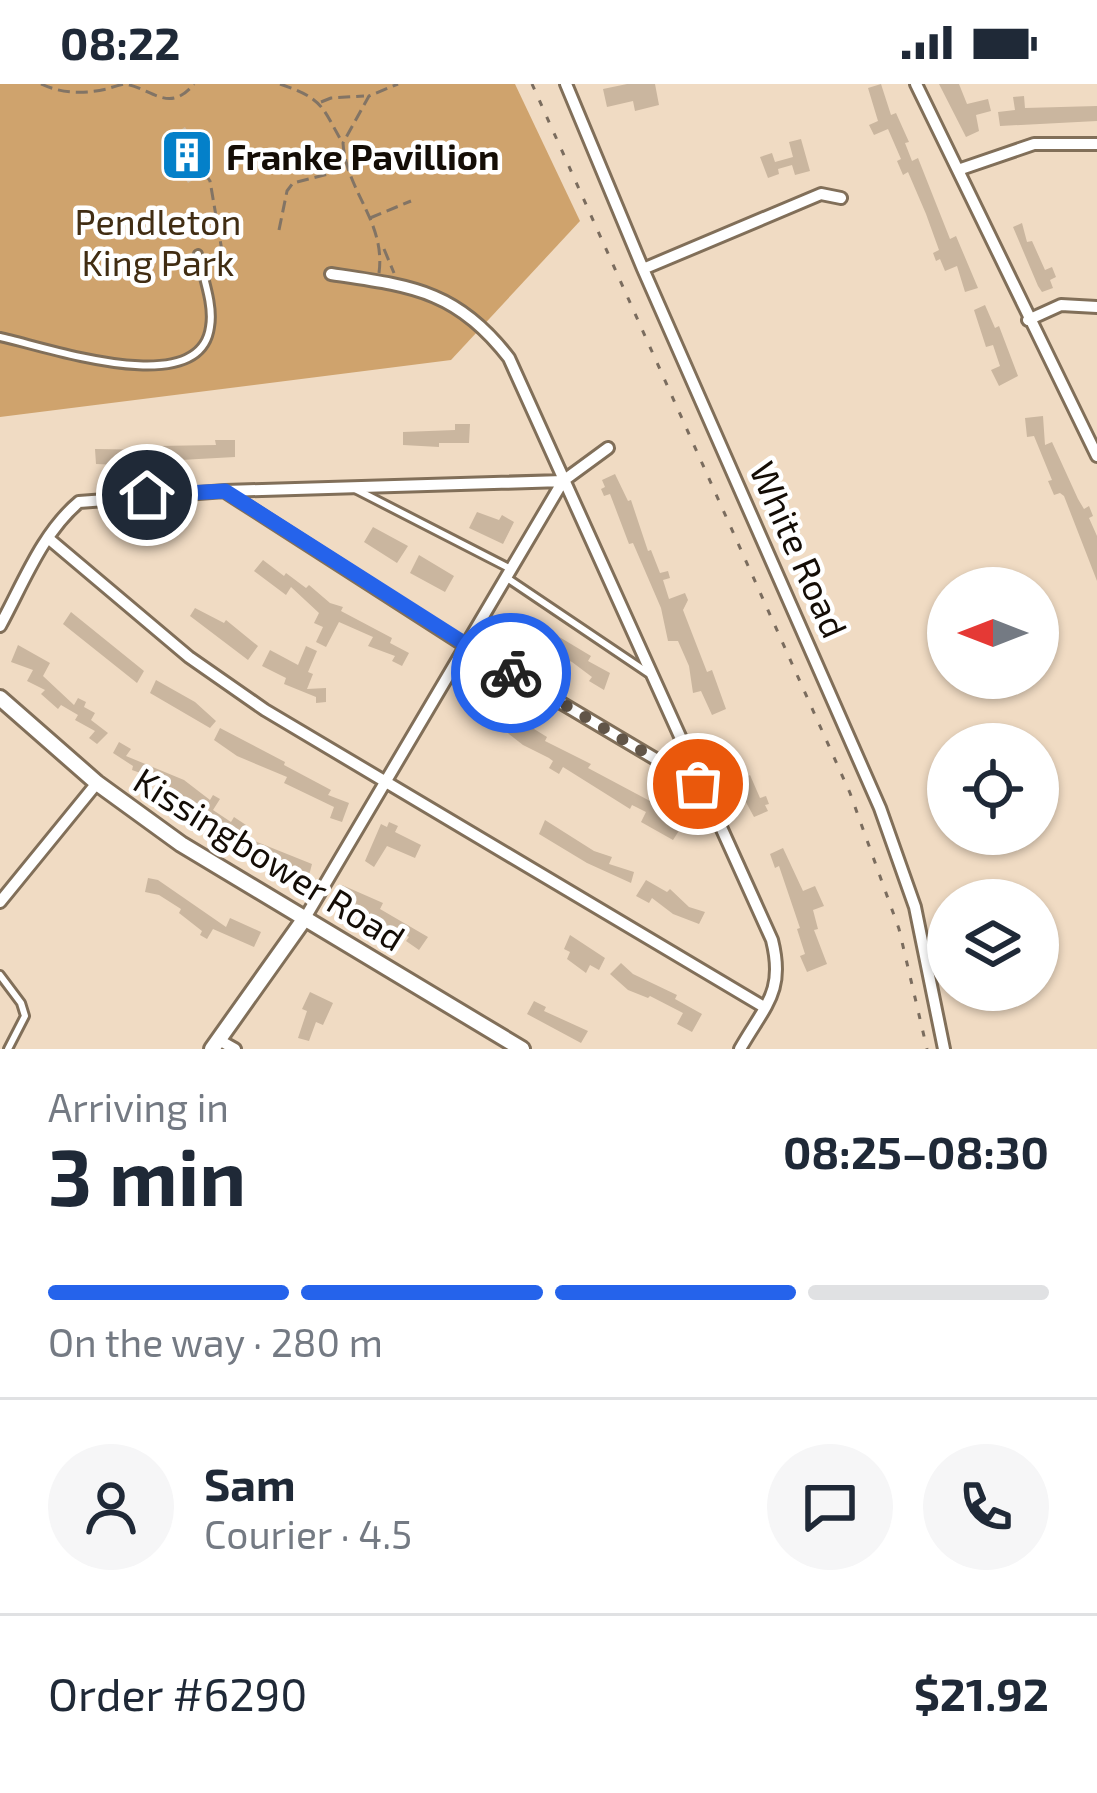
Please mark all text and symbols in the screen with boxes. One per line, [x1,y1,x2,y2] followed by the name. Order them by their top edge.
[60,15,180,69] text: 08:22
[159,127,215,183] building icon: Franke Pavillion
[226,134,500,177] place label: Franke Pavillion
[74,199,242,283] park label: Pendleton King Park
[96,444,198,546] pin
[742,454,858,644] street label: White Road
[114,462,180,528] icon: home
[927,567,1059,699] north arrow
[927,567,1059,1011] map controls
[451,613,571,733] courier
[478,640,544,706] icon: bike
[927,723,1059,855] button: locate
[647,733,749,835] pin
[665,751,731,817] icon: bag
[127,757,413,959] street label: Kissingbower Road
[927,879,1059,1011] button: layers
[48,1083,229,1130] text: Arriving in
[783,1124,1049,1178] text: 08:25–08:30
[48,1128,246,1222] text: 3 min
[48,1318,383,1365] text: On the way · 280 m
[48,1444,174,1570] button: person
[767,1444,893,1570] button: chat
[923,1444,1049,1570] button: phone
[204,1456,296,1510] text: Sam
[204,1510,412,1557] text: Courier · 4.5
[48,1666,307,1720] text: Order #6290
[914,1666,1049,1720] text: $21.92

